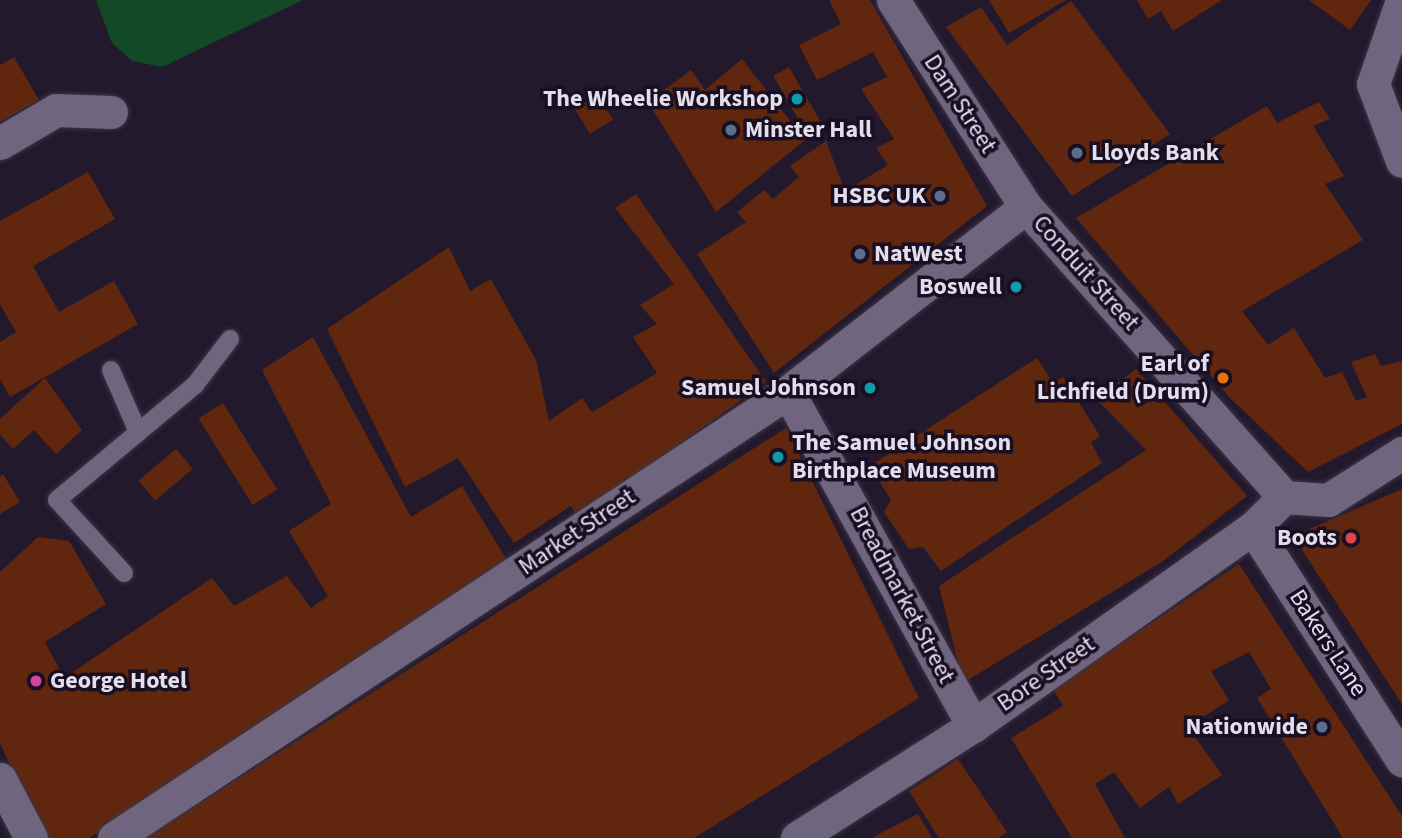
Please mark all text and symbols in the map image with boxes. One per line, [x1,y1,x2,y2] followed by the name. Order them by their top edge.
[918,49,1002,159] street label: Dam Street
[543,85,783,113] place label: The Wheelie Workshop
[789,91,805,107] marker: The Wheelie Workshop
[745,116,872,144] place label: Minster Hall
[723,122,739,138] marker: Minster Hall
[1091,139,1219,167] place label: Lloyds Bank
[1069,145,1085,161] marker: Lloyds Bank
[832,182,926,210] place label: HSBC UK
[932,188,948,204] marker: HSBC UK
[1027,209,1145,337] street label: Conduit Street
[874,240,963,268] place label: NatWest
[852,246,868,262] marker: NatWest
[919,273,1002,301] place label: Boswell
[1008,279,1024,295] marker: Boswell
[1037,350,1209,406] place label: Earl of Lichfield (Drum)
[1215,370,1231,386] marker: Earl of Lichfield (Drum)
[681,374,856,402] place label: Samuel Johnson
[862,380,878,396] marker: Samuel Johnson
[792,429,1011,485] place label: The Samuel Johnson Birthplace Museum
[770,449,786,465] marker: The Samuel Johnson Birthplace Museum
[513,483,641,581] street label: Market Street
[843,502,961,688] street label: Breadmarket Street
[1277,524,1337,552] place label: Boots
[1343,530,1359,546] marker: Boots
[1283,584,1373,702] street label: Bakers Lane
[992,630,1100,718] street label: Bore Street
[50,667,187,695] place label: George Hotel
[28,673,44,689] marker: George Hotel
[1186,713,1308,741] place label: Nationwide
[1314,719,1330,735] marker: Nationwide

